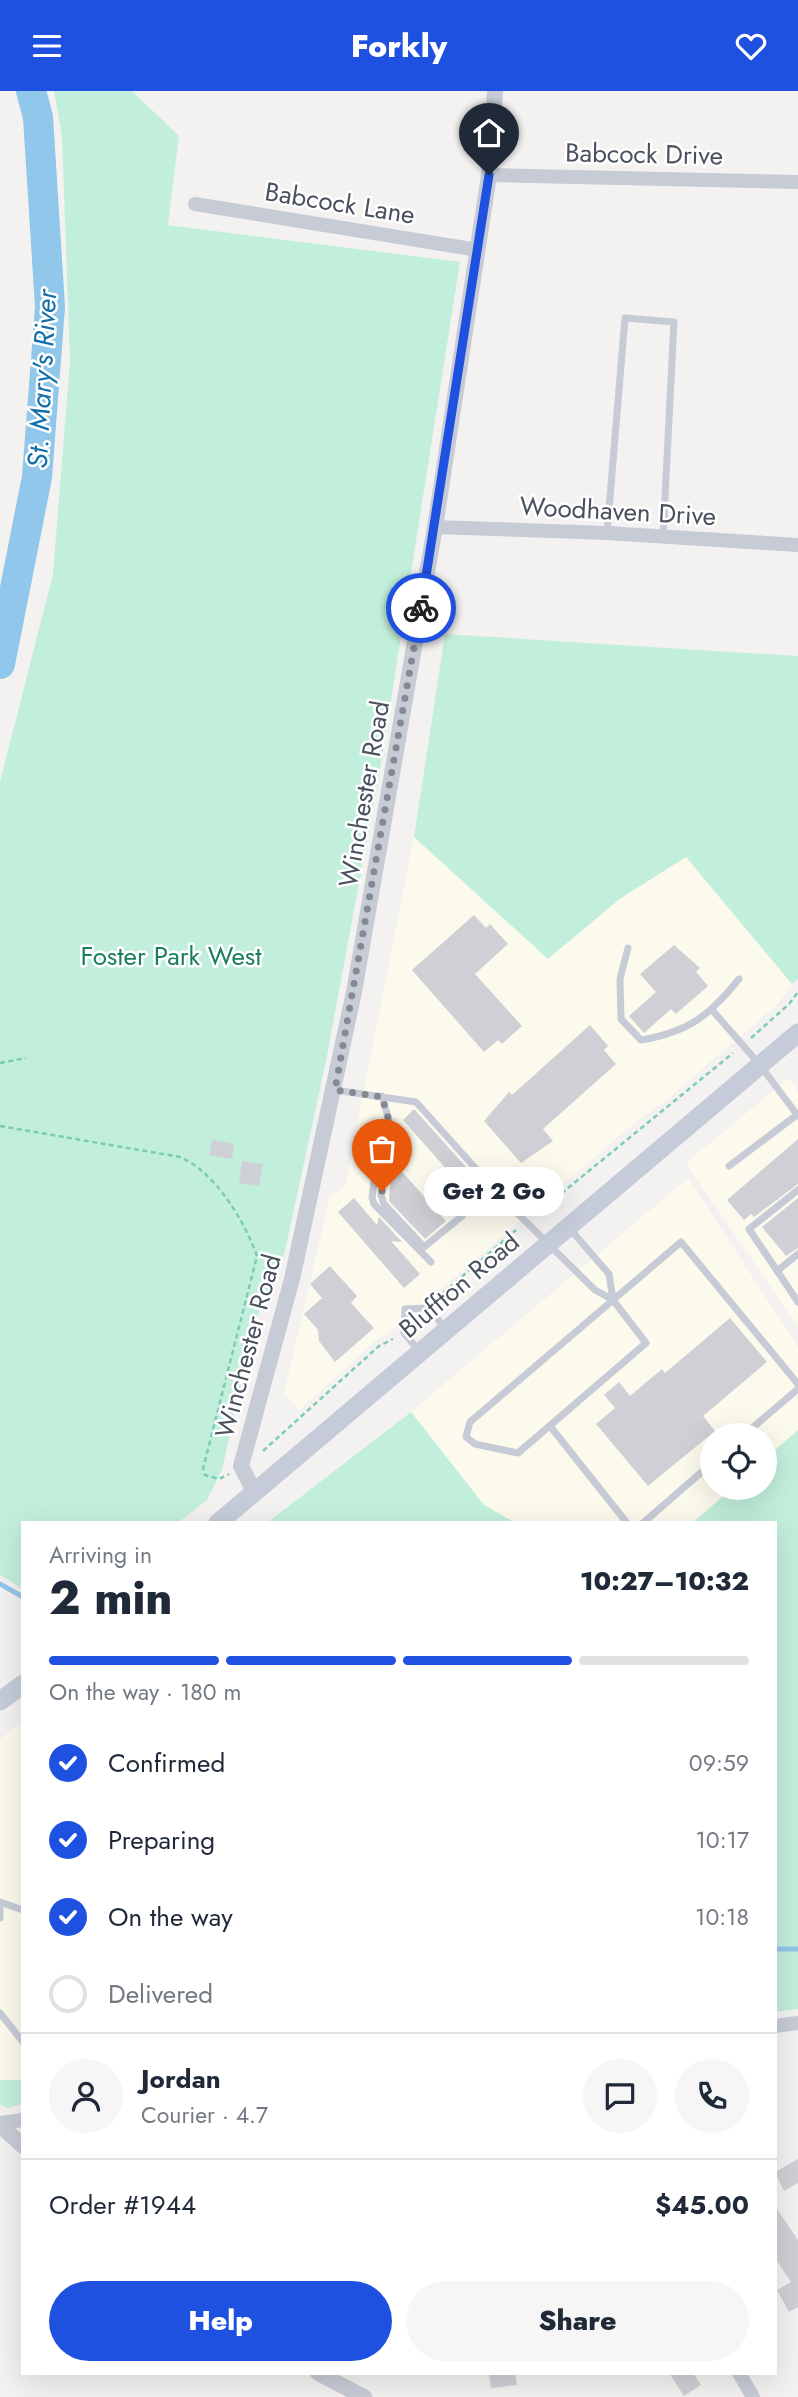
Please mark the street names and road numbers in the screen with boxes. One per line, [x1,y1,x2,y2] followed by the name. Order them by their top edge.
[565,134,723,174] street label: Babcock Drive
[262,172,418,234] street label: Babcock Lane
[519,487,717,535] street label: Woodhaven Drive
[329,698,399,890] street label: Winchester Road
[390,1223,528,1347] street label: Bluffton Road
[205,1250,291,1442] street label: Winchester Road

